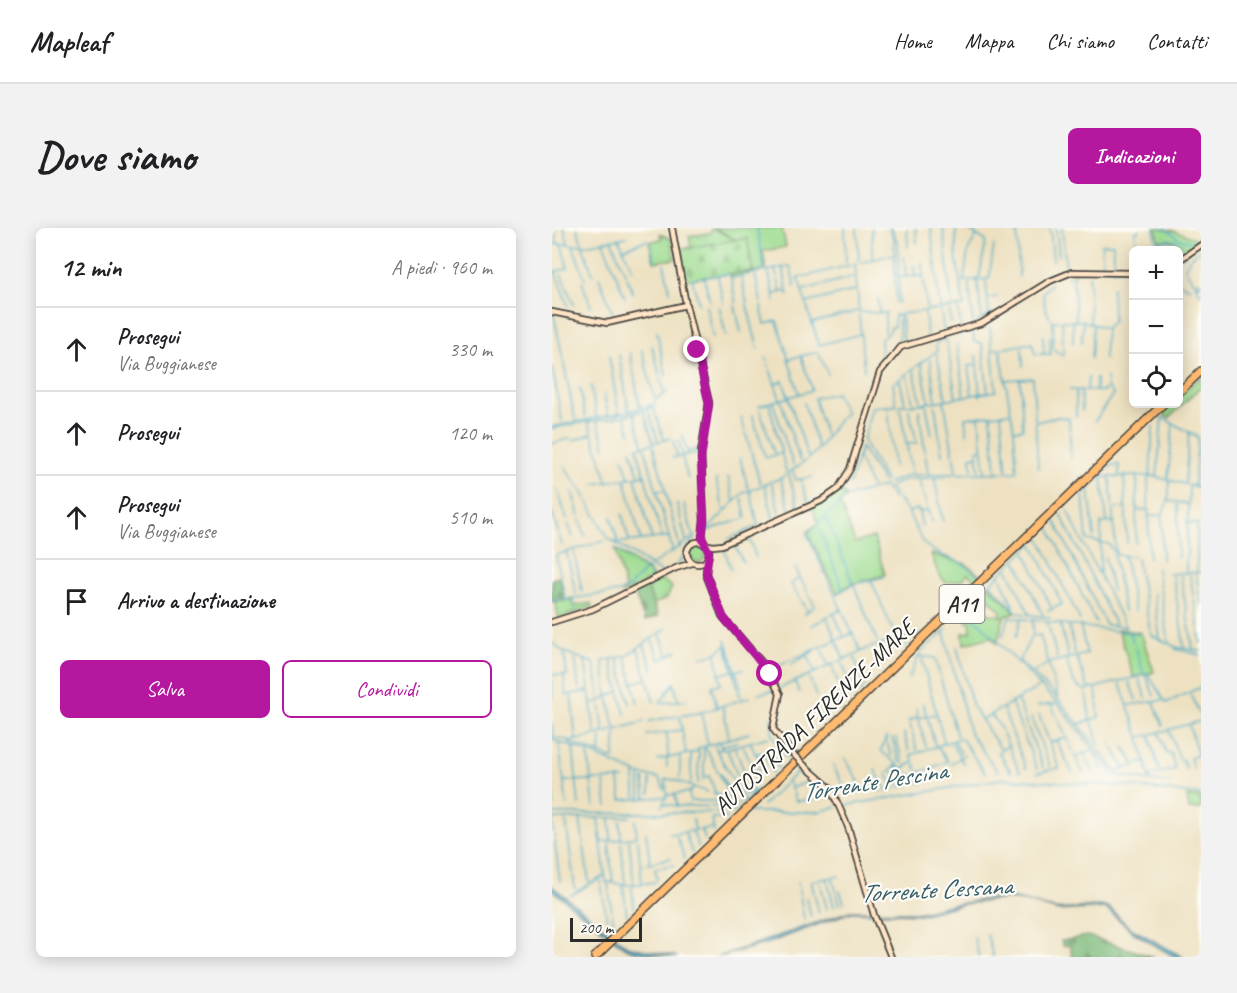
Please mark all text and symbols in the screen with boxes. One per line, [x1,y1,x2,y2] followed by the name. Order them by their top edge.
[30,24,108,59] text: Mapleaf
[894,28,932,54] text: Home
[965,28,1013,54] text: Mappa
[1046,28,1114,54] text: Chi siamo
[1147,28,1207,54] text: Contatti
[1068,128,1201,184] button: Indicazioni
[36,130,195,183] text: Dove siamo
[1129,246,1183,408] map controls
[1129,246,1183,300] button: +
[60,251,122,284] text: 12 min
[391,255,492,280] text: A piedi · 960 m
[1129,300,1183,354] button: −
[117,323,179,351] text: Prosegui
[60,333,93,366] icon: ahead
[683,336,709,362] route end
[449,337,492,362] text: 330 m
[117,351,216,376] text: Via Buggianese
[1129,354,1183,408] button: locate
[60,417,93,450] icon: ahead
[117,419,179,447] text: Prosegui
[449,421,492,446] text: 120 m
[117,491,179,519] text: Prosegui
[60,501,93,534] icon: ahead
[449,505,492,530] text: 510 m
[117,519,216,544] text: Via Buggianese
[60,585,93,618] icon: arrive
[940,585,984,623] road number: A11
[117,587,275,615] text: Arrivo a destinazione
[707,611,923,821] street label: AUTOSTRADA FIRENZE-MARE
[60,660,270,718] button: Salva
[282,660,492,718] button: Condividi
[756,660,782,686] route start
[799,753,952,809] water label: Torrente Pescina
[859,869,1016,910] water label: Torrente Cessana
[570,915,642,942] scale bar
[579,918,613,938] text: 200 m

